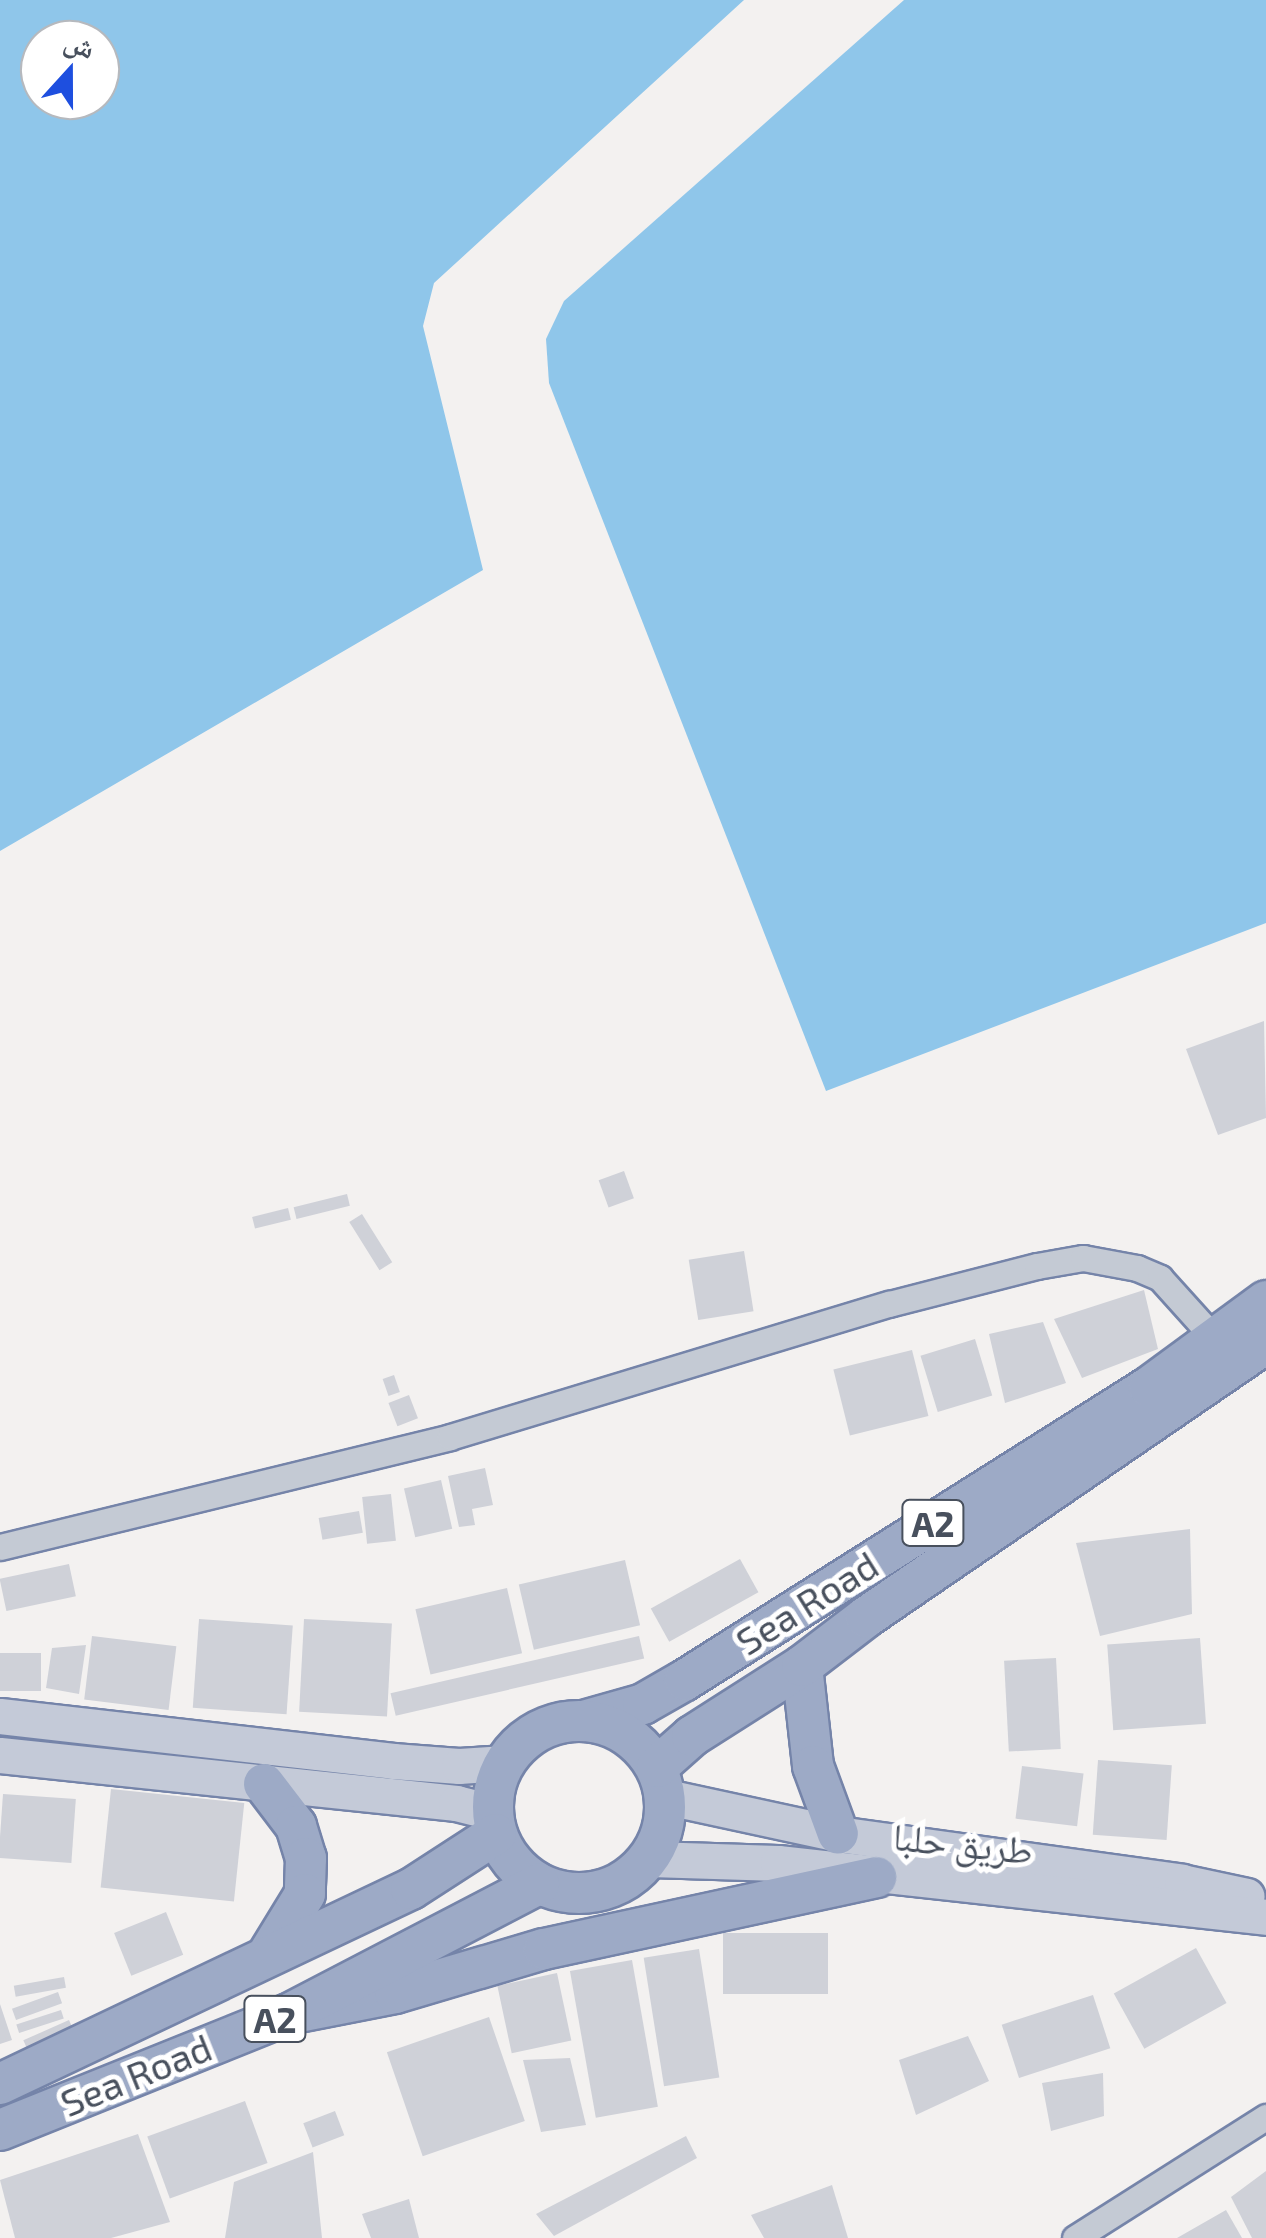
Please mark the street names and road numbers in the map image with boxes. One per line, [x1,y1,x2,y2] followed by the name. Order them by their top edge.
[900,1493,966,1553] road number: A2
[728,1542,886,1664] street label: Sea Road
[891,1813,1035,1873] street label: طريق حلبا
[242,1989,308,2049] road number: A2
[54,2024,218,2126] street label: Sea Road

